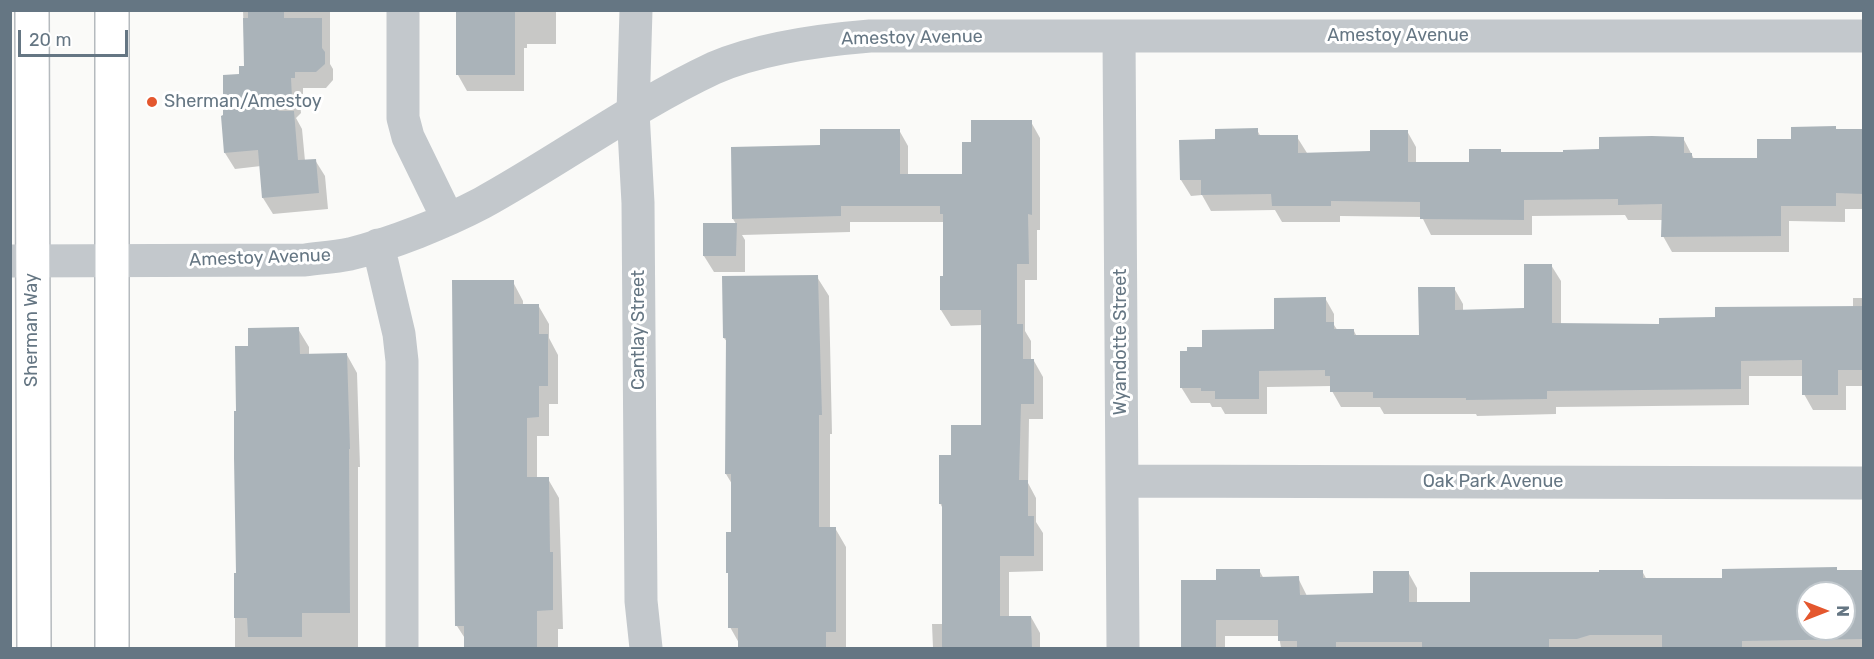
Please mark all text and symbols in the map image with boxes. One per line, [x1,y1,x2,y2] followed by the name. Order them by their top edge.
[21,18,130,56] scale bar
[1327,25,1469,47] street label: Amestoy Avenue
[841,26,983,50] street label: Amestoy Avenue
[29,29,71,51] text: 20 m
[164,91,322,113] place label: Sherman/Amestoy
[145,95,159,109] marker: Sherman/Amestoy
[189,245,331,271] street label: Amestoy Avenue
[1110,269,1132,415] street label: Wyandotte Street
[628,270,650,390] street label: Cantlay Street
[21,273,43,387] street label: Sherman Way
[1423,471,1563,493] street label: Oak Park Avenue
[1796,581,1856,641] north arrow
[1833,605,1852,617] text: N

